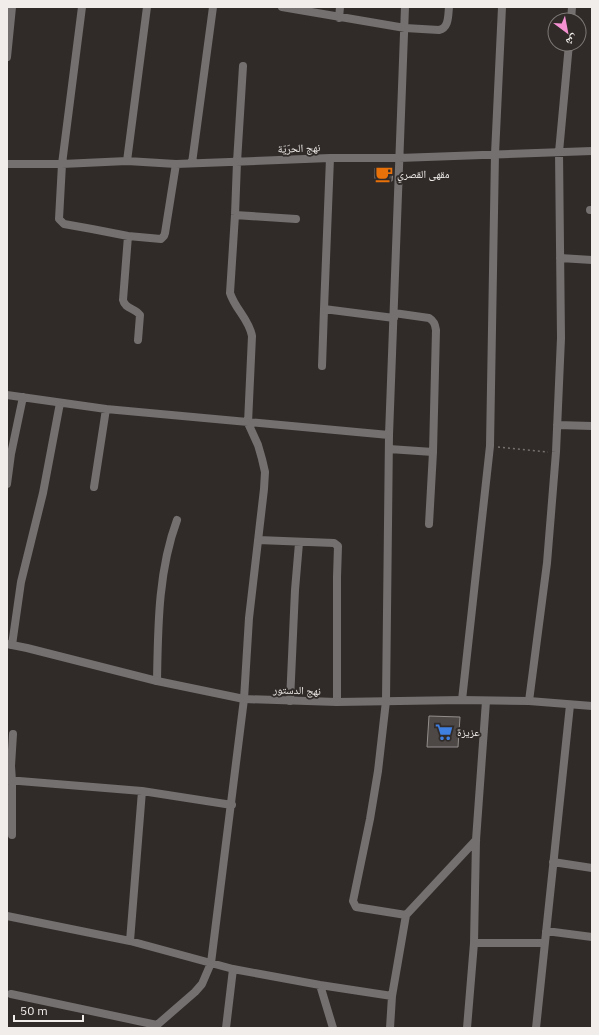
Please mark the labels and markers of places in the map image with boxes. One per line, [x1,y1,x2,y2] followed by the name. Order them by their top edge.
[374,164,394,184] cafe icon: مقهى القصري
[397,167,450,183] place label: مقهى القصري
[434,722,454,742] supermarket icon: عزيزة
[457,725,480,739] place label: عزيزة

